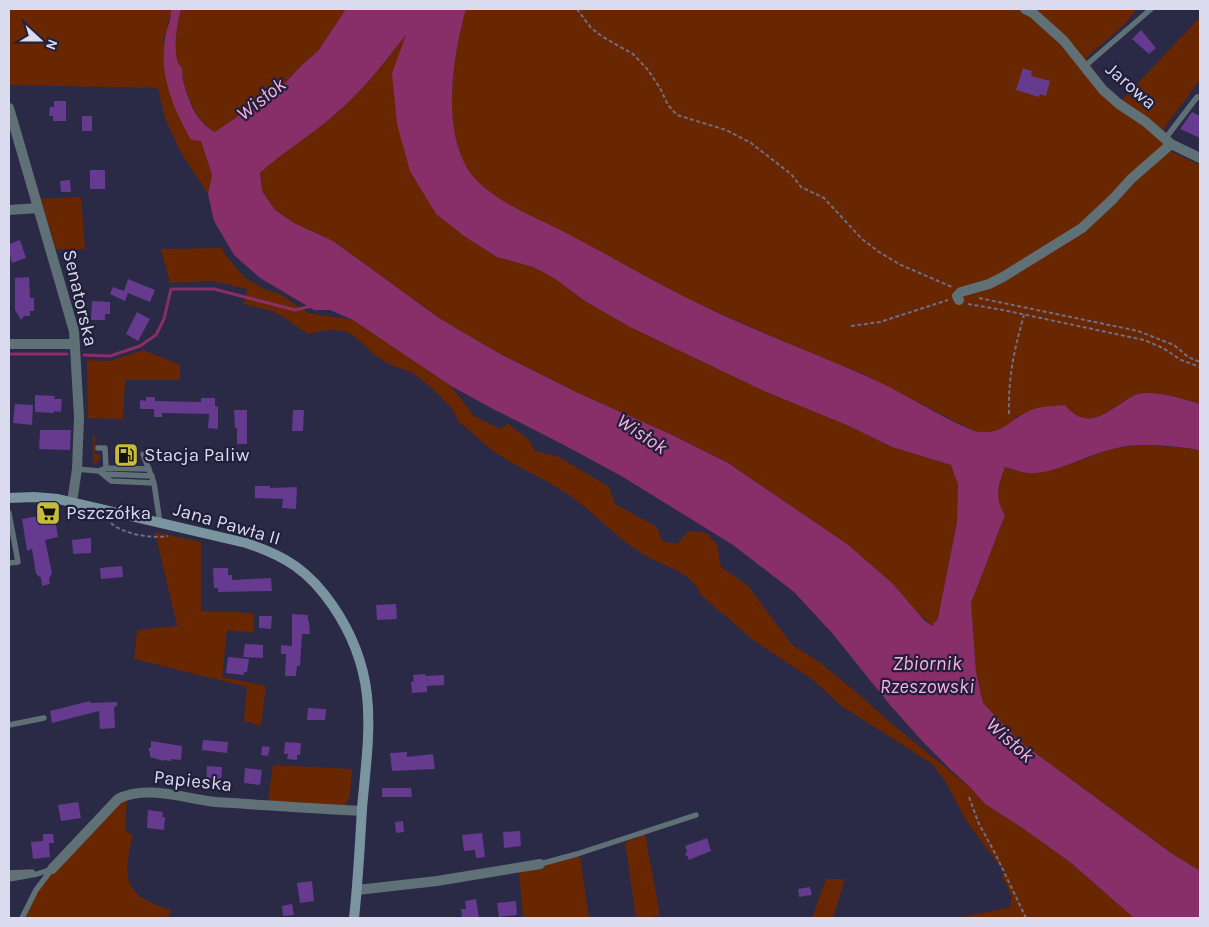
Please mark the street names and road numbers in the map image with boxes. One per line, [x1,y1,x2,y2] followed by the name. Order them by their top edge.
[1101,58,1161,114] street label: Jarowa
[58,247,102,349] street label: Senatorska
[171,498,283,550] street label: Jana Pawła II
[153,766,233,796] street label: Papieska

